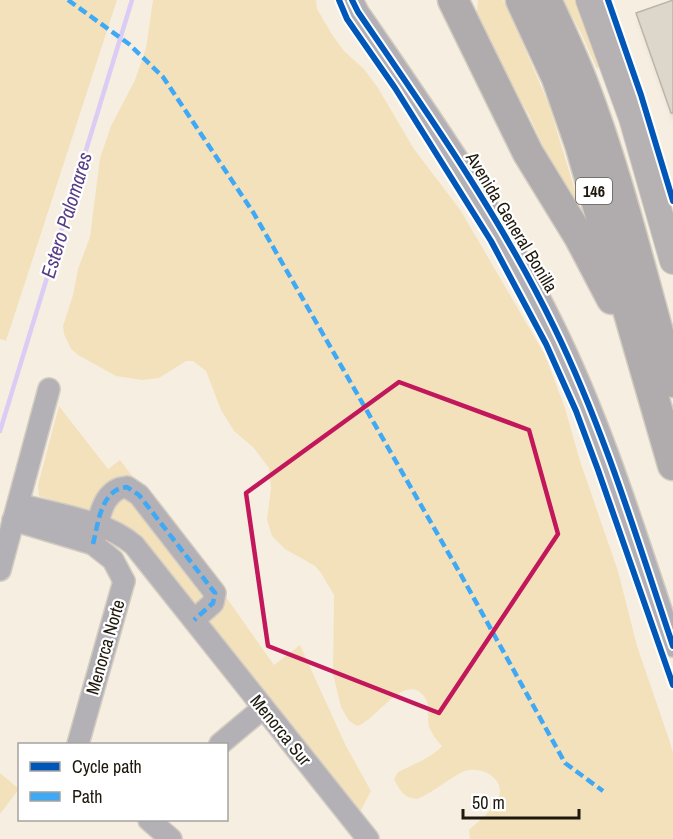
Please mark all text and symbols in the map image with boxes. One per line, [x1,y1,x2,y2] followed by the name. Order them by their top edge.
[460,146,564,297] street label: Avenida General Bonilla
[34,149,98,281] water label: Estero Palomares
[576,178,612,204] road number: 146
[80,597,130,697] street label: Menorca Norte
[245,689,317,771] street label: Menorca Sur
[18,743,228,821] legend
[72,754,142,779] text: Cycle path
[463,782,578,820] scale bar
[72,784,102,809] text: Path
[472,790,505,815] text: 50 m

